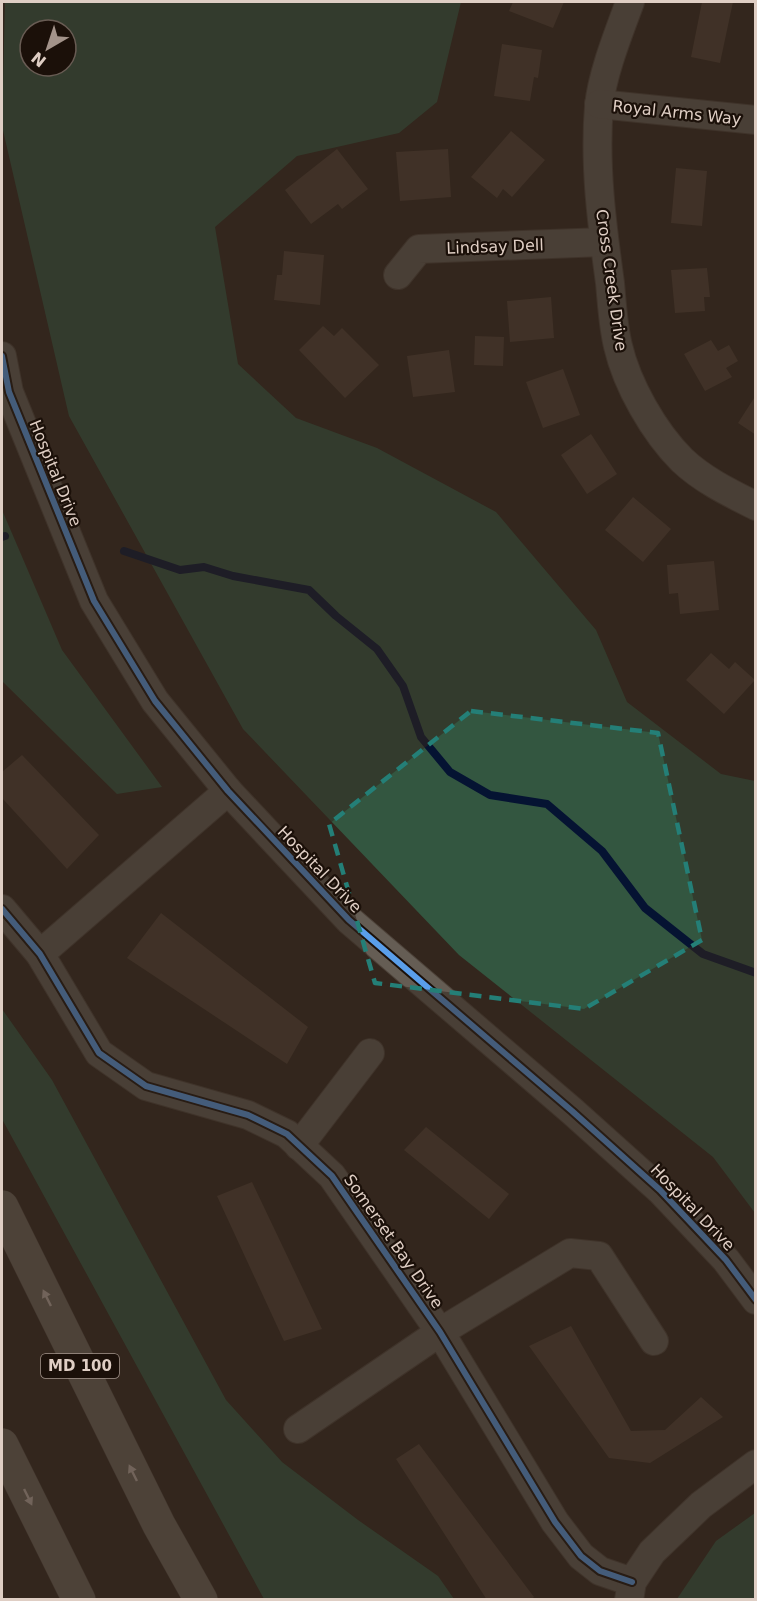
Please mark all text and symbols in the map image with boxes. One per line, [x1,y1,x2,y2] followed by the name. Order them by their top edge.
[18,18,78,78] north arrow
[28,48,50,71] text: N
[612,96,742,129] street label: Royal Arms Way
[592,208,631,352] street label: Cross Creek Drive
[446,235,544,258] street label: Lindsay Dell
[26,417,86,529] street label: Hospital Drive
[274,822,366,917] street label: Hospital Drive
[647,1160,739,1255] street label: Hospital Drive
[340,1171,447,1312] street label: Somerset Bay Drive
[42,1290,51,1307] one-way arrow
[41,1354,119,1378] road number: MD 100
[129,1464,139,1482] one-way arrow
[22,1488,32,1506] one-way arrow

